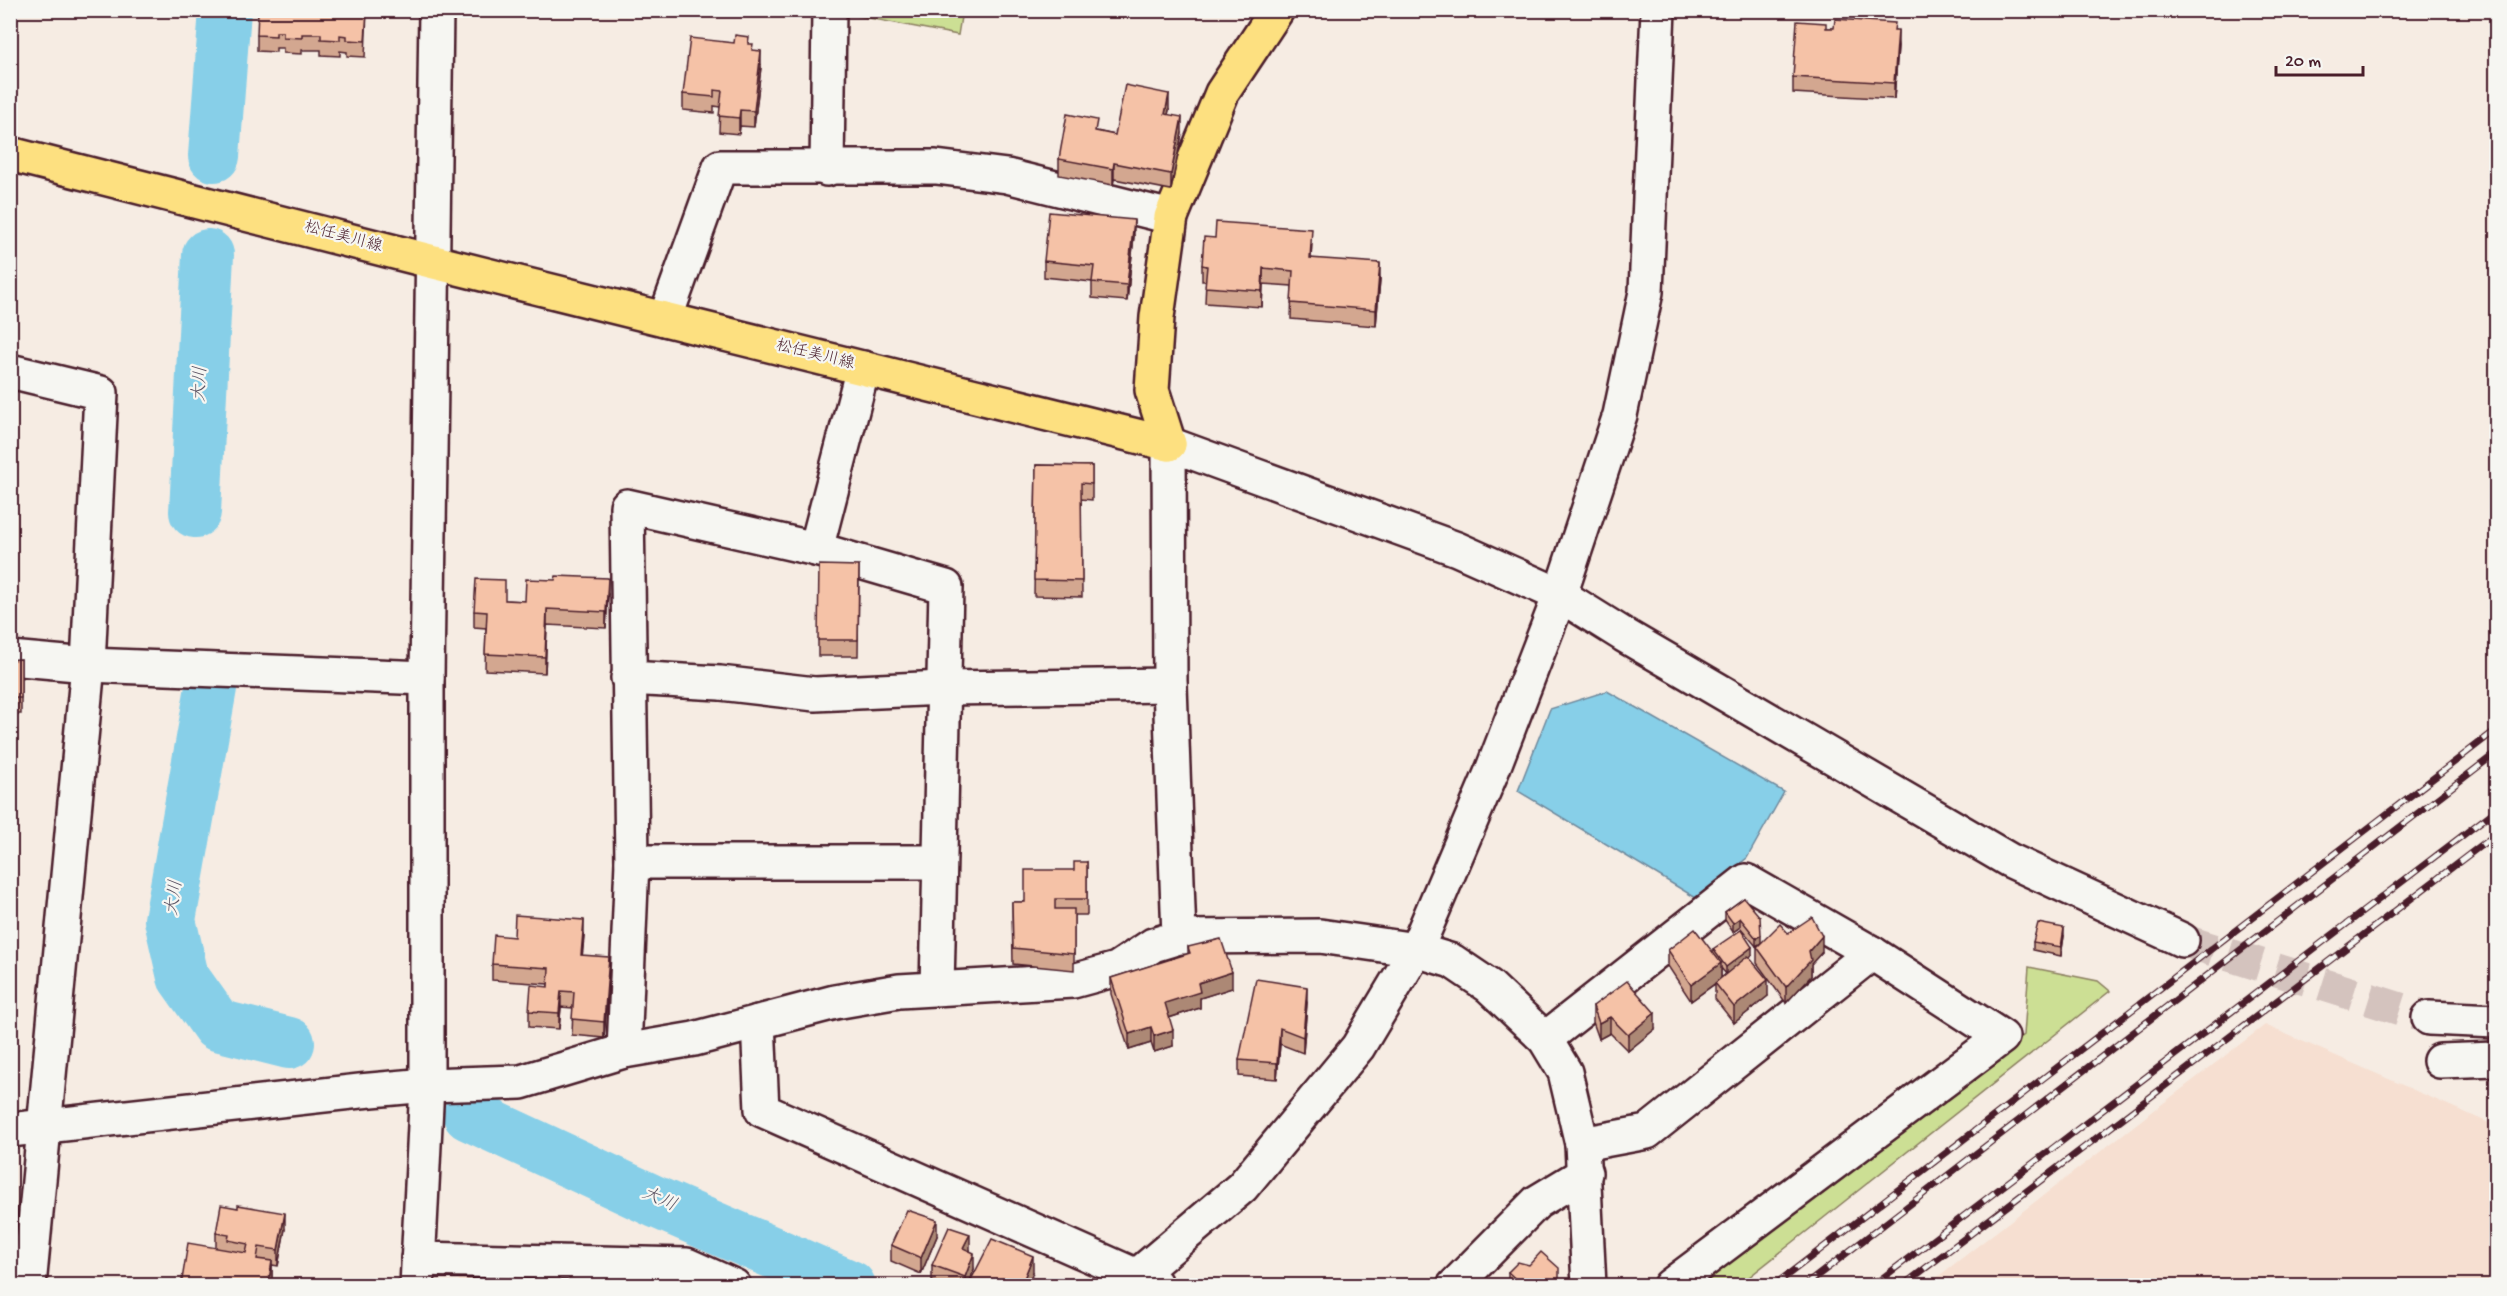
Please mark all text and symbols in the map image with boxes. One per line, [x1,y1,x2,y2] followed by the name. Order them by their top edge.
[2276,39,2363,77] scale bar
[2285,52,2321,73] text: 20 m
[302,217,385,258] street label: 松任美川線
[774,335,857,375] street label: 松任美川線
[190,365,212,403] water label: 大川
[162,879,188,917] water label: 大川
[638,1183,680,1217] water label: 大川

